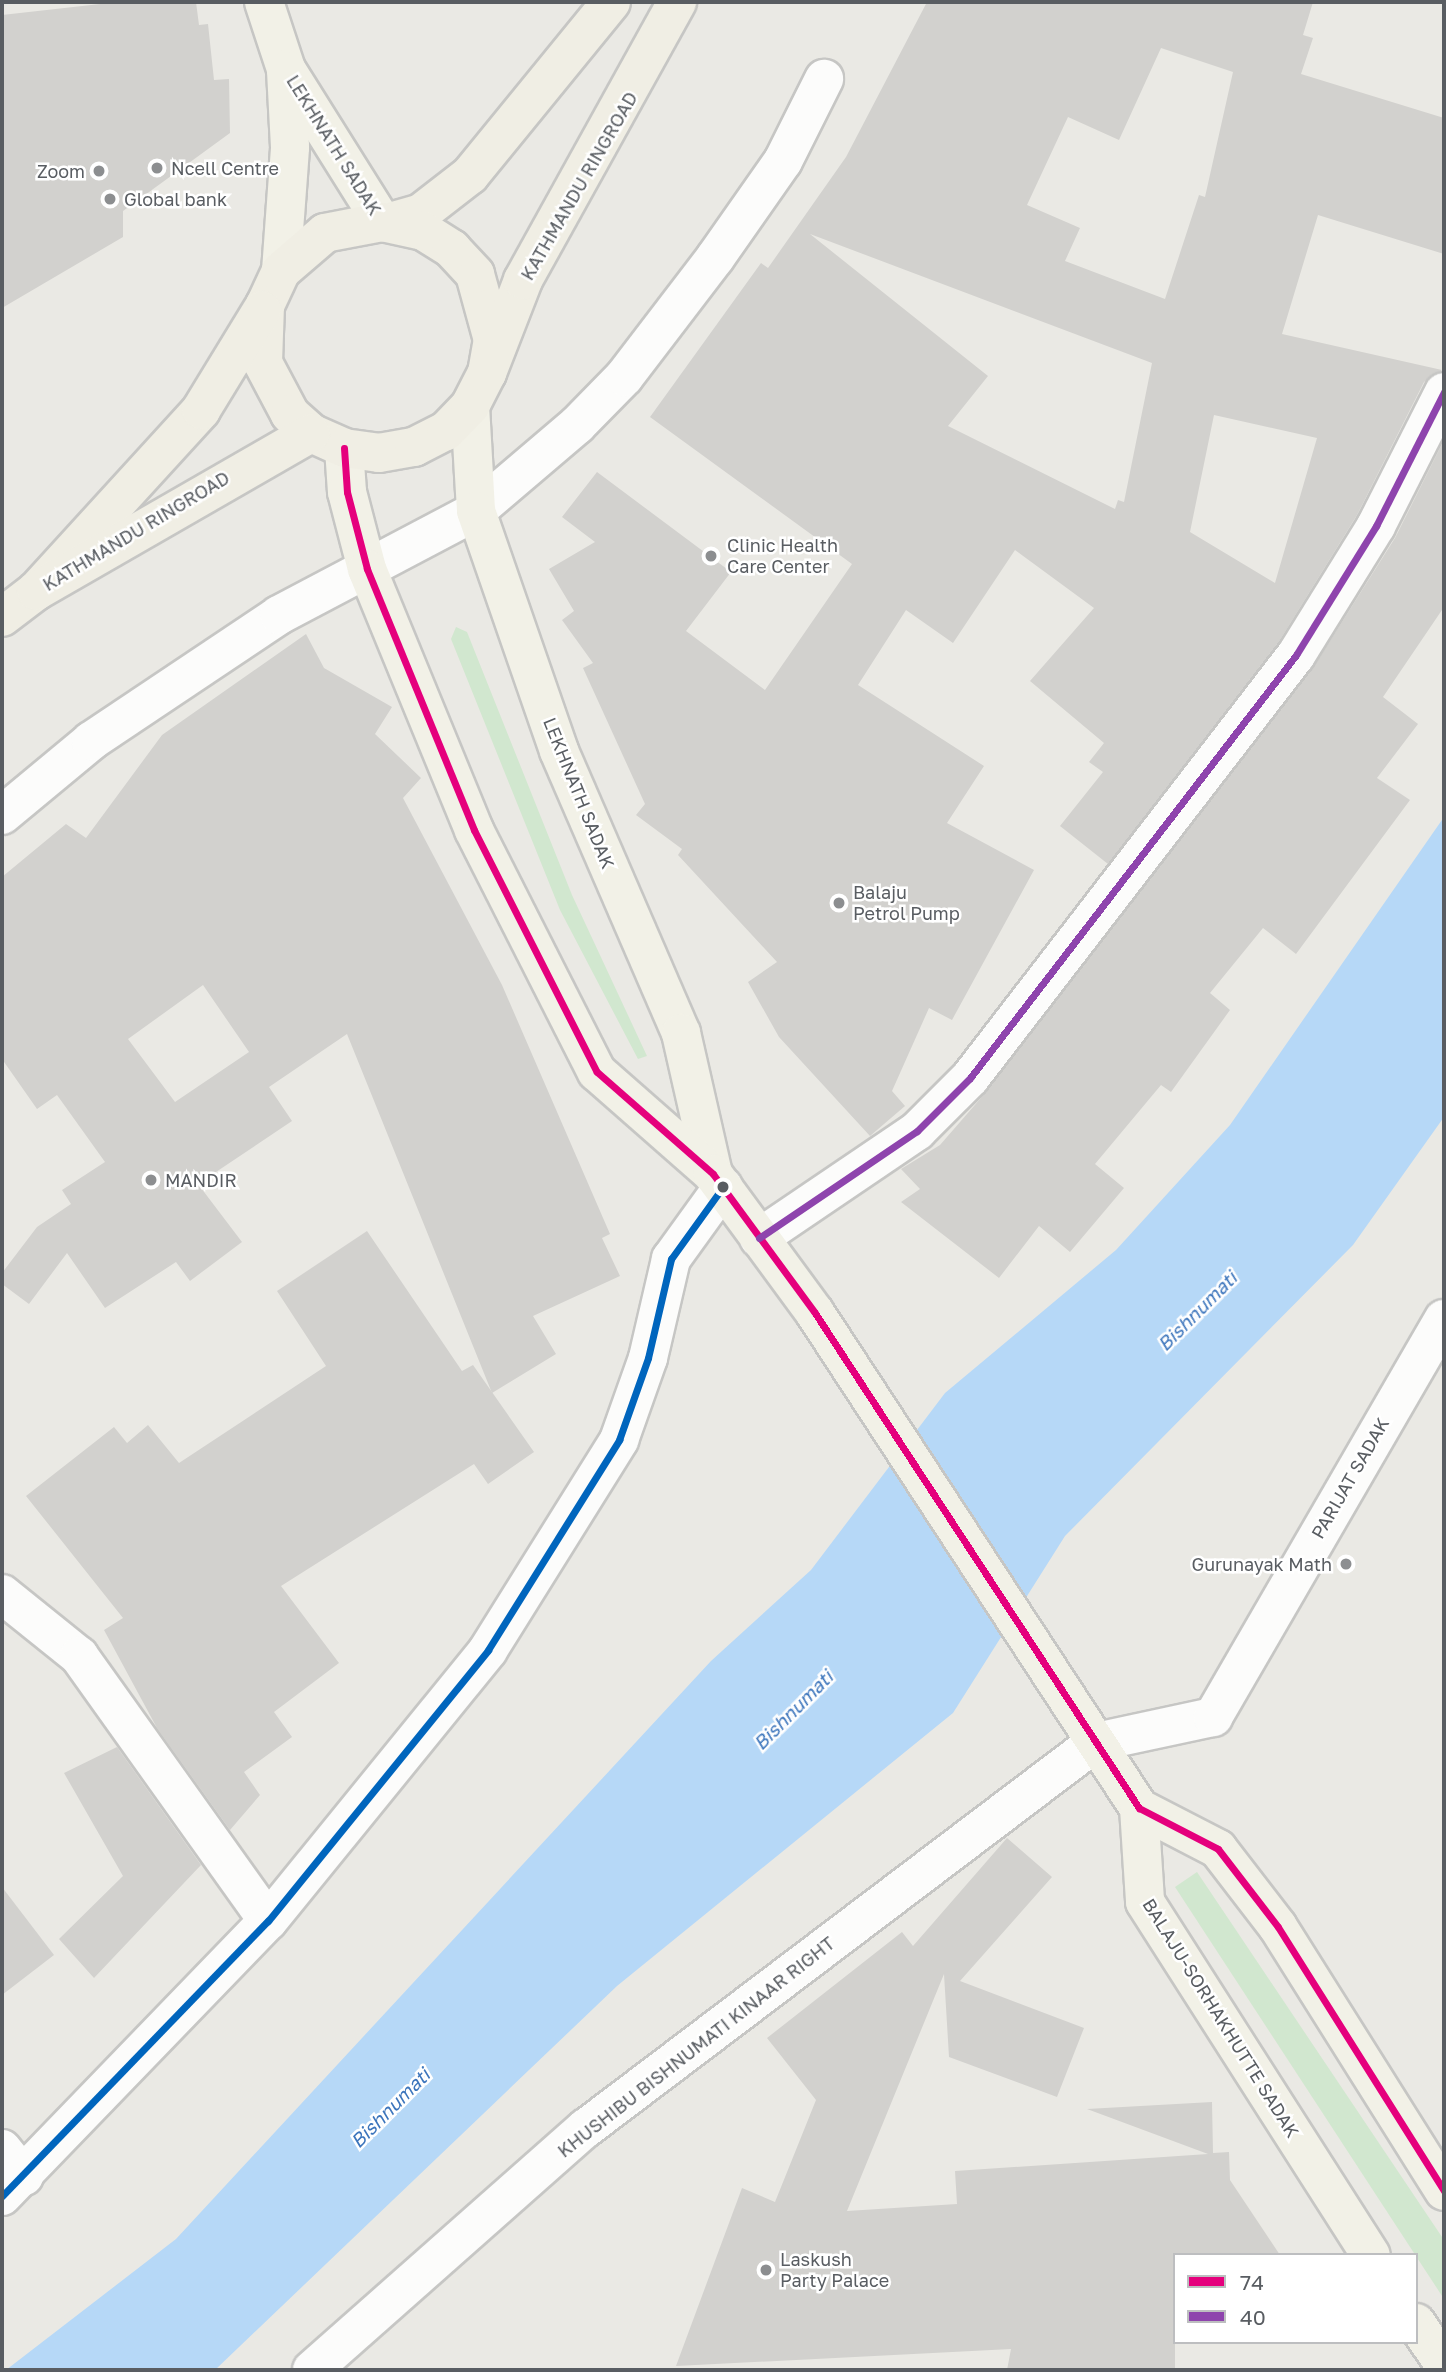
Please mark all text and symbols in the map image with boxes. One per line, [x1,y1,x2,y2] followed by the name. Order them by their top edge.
[282,71,386,219] street label: LEKHNATH SADAK
[516,88,642,284] street label: KATHMANDU RINGROAD
[171,157,279,179] place label: Ncell Centre
[37,160,85,182] place label: Zoom
[149,160,165,176] marker: Ncell Centre
[91,163,107,179] marker: Zoom
[124,188,227,210] place label: Global bank
[102,191,118,207] marker: Global bank
[39,467,233,595] street label: KATHMANDU RINGROAD
[727,535,838,578] place label: Clinic Health Care Center
[701,546,721,566] marker: Clinic Health Care Center
[539,714,619,872] street label: LEKHNATH SADAK
[853,882,960,924] place label: Balaju Petrol Pump
[831,895,847,911] marker: Balaju Petrol Pump
[165,1169,237,1191] place label: MANDIR
[143,1172,159,1188] marker: MANDIR
[716,1180,730,1194] unlabelled marker
[1153,1267,1241,1355] water label: Bishnumati
[1307,1414,1393,1542] street label: PARIJAT SADAK
[1192,1553,1332,1575] place label: Gurunayak Math
[1338,1556,1354,1572] marker: Gurunayak Math
[749,1666,837,1754] water label: Bishnumati
[1138,1895,1304,2141] street label: BALAJU-SORHAKHUTTE SADAK
[553,1932,839,2162] street label: KHUSHIBU BISHNUMATI KINAAR RIGHT
[346,2064,434,2152] water label: Bishnumati
[780,2249,889,2292] place label: Laskush Party Palace
[1173,2253,1418,2344] legend
[758,2262,774,2278] marker: Laskush Party Palace
[1240,2269,1264,2295] text: 74
[1240,2304,1266,2330] text: 40

